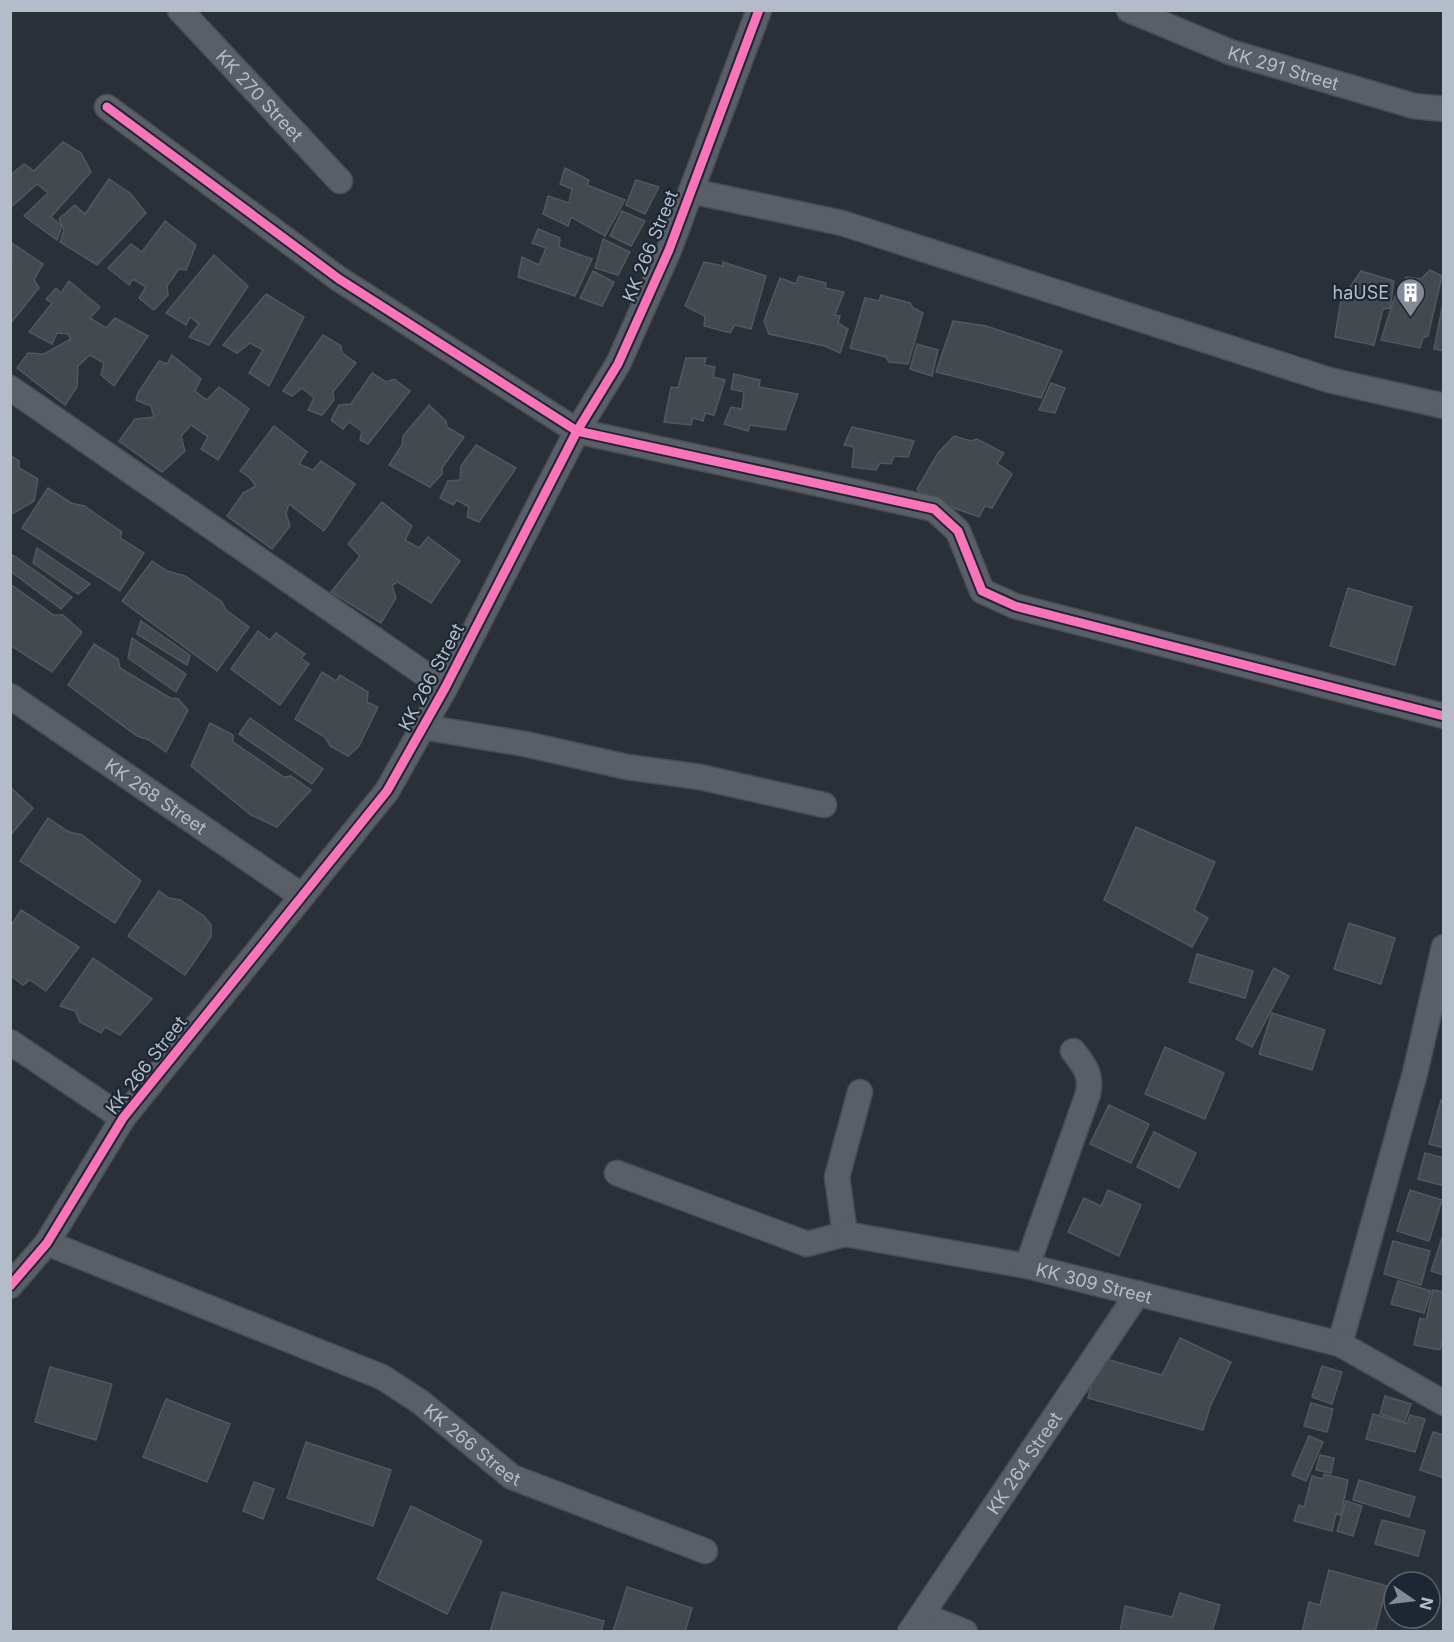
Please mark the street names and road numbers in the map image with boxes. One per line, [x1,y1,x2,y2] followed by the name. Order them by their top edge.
[1225,41,1341,94] street label: KK 291 Street
[212,45,308,146] street label: KK 270 Street
[618,187,682,305] street label: KK 266 Street
[394,620,468,734] street label: KK 266 Street
[101,754,211,838] street label: KK 268 Street
[101,1012,191,1118] street label: KK 266 Street
[1034,1258,1154,1307] street label: KK 309 Street
[420,1399,524,1490] street label: KK 266 Street
[982,1407,1066,1518] street label: KK 264 Street

